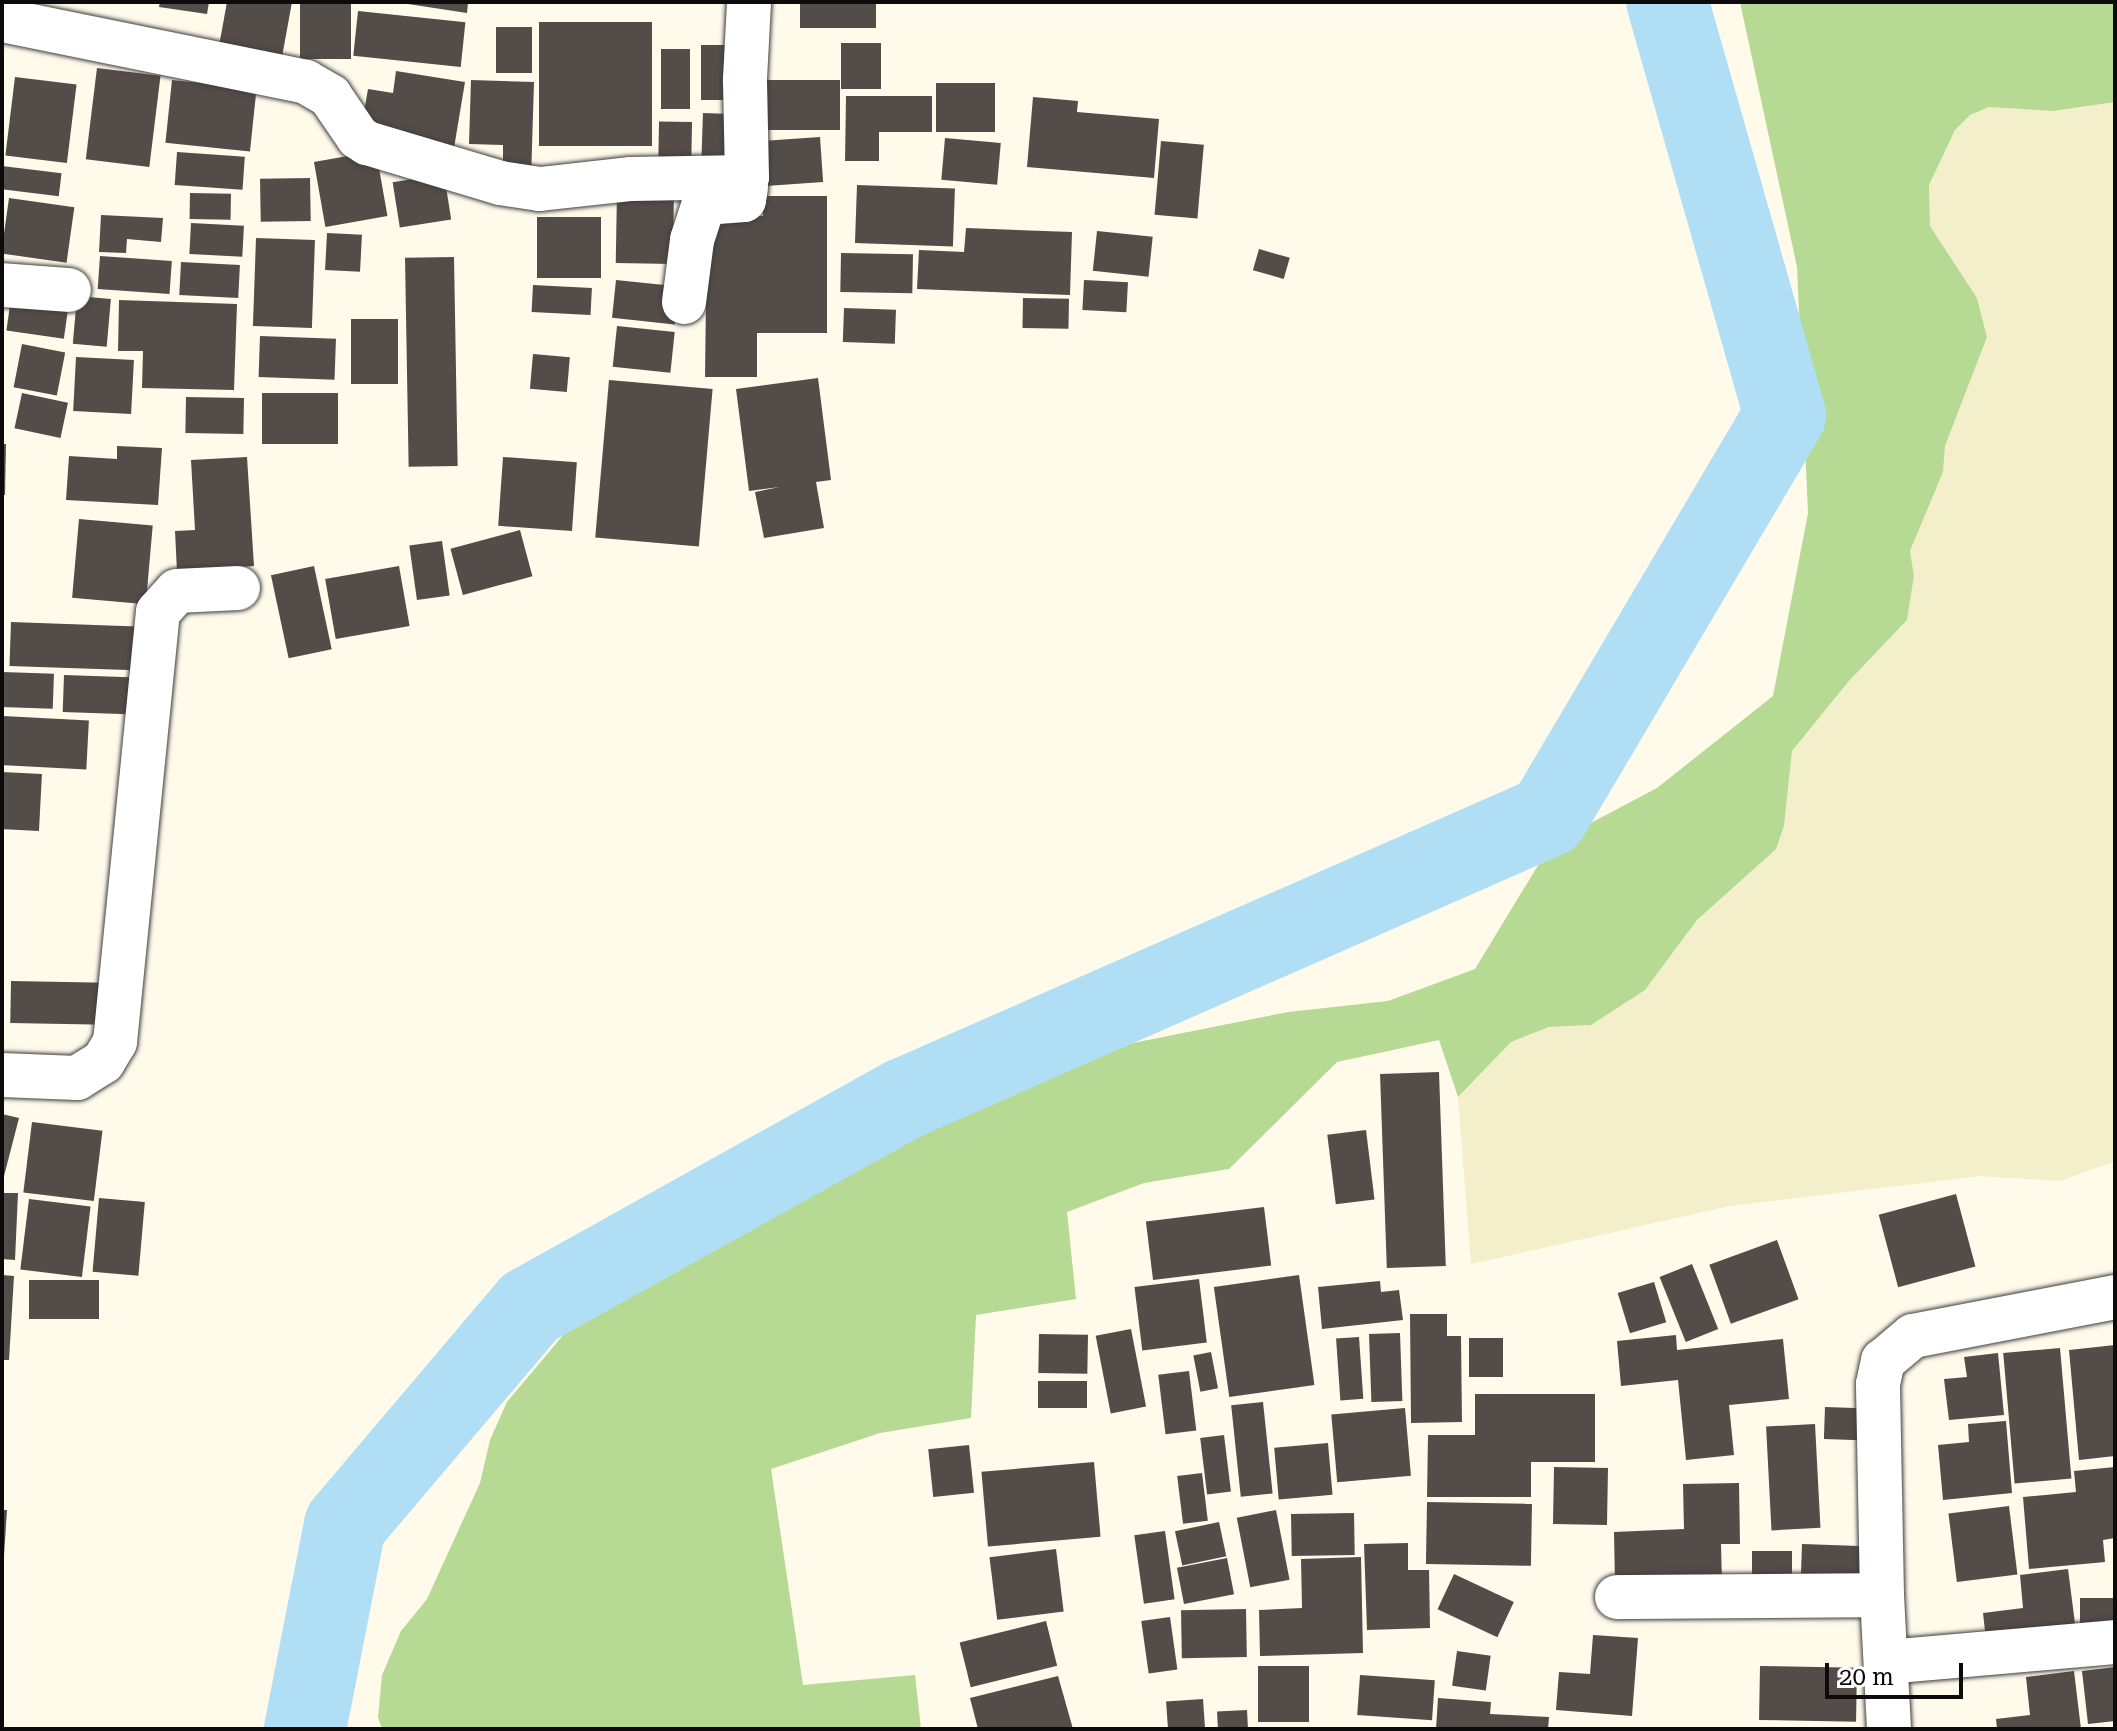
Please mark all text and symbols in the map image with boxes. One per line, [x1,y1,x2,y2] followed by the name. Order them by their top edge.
[1829,1647,1967,1697] scale bar
[1839,1663,1894,1691] text: 20 m

